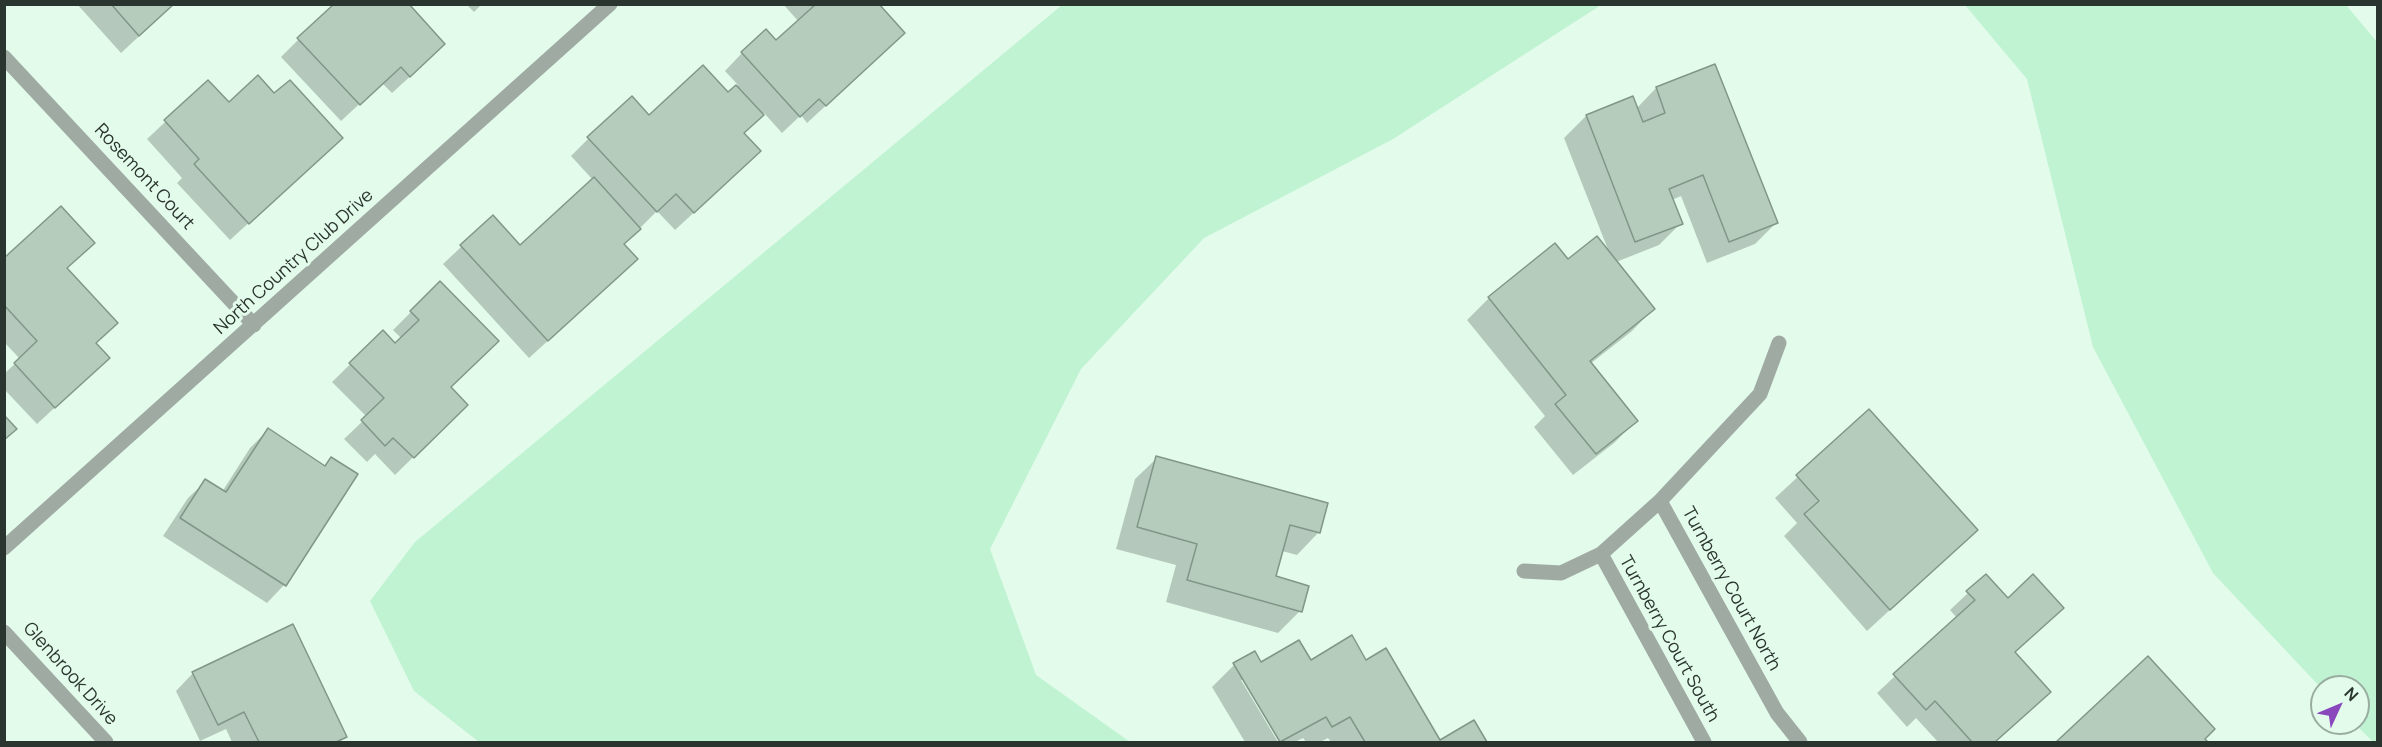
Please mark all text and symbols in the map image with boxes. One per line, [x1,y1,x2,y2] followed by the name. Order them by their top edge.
[89,120,199,234] street label: Rosemont Court
[210,185,378,339] street label: North Country Club Drive
[1677,503,1785,675] street label: Turnberry Court North
[1614,552,1724,726] street label: Turnberry Court South
[18,618,122,730] street label: Glenbrook Drive
[2310,675,2370,735] north arrow
[2340,682,2363,706] text: N

